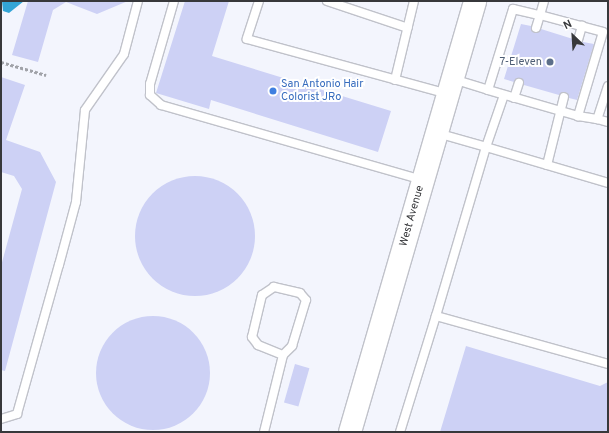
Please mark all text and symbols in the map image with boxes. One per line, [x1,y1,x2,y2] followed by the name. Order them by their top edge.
[553,16,593,56] north arrow
[561,17,574,33] text: N
[500,55,542,69] place label: 7-Eleven
[545,57,555,67] marker: 7-Eleven
[281,78,364,104] place label: San Antonio Hair Colorist JRo
[268,86,278,96] marker: San Antonio Hair Colorist JRo
[397,184,427,248] street label: West Avenue

